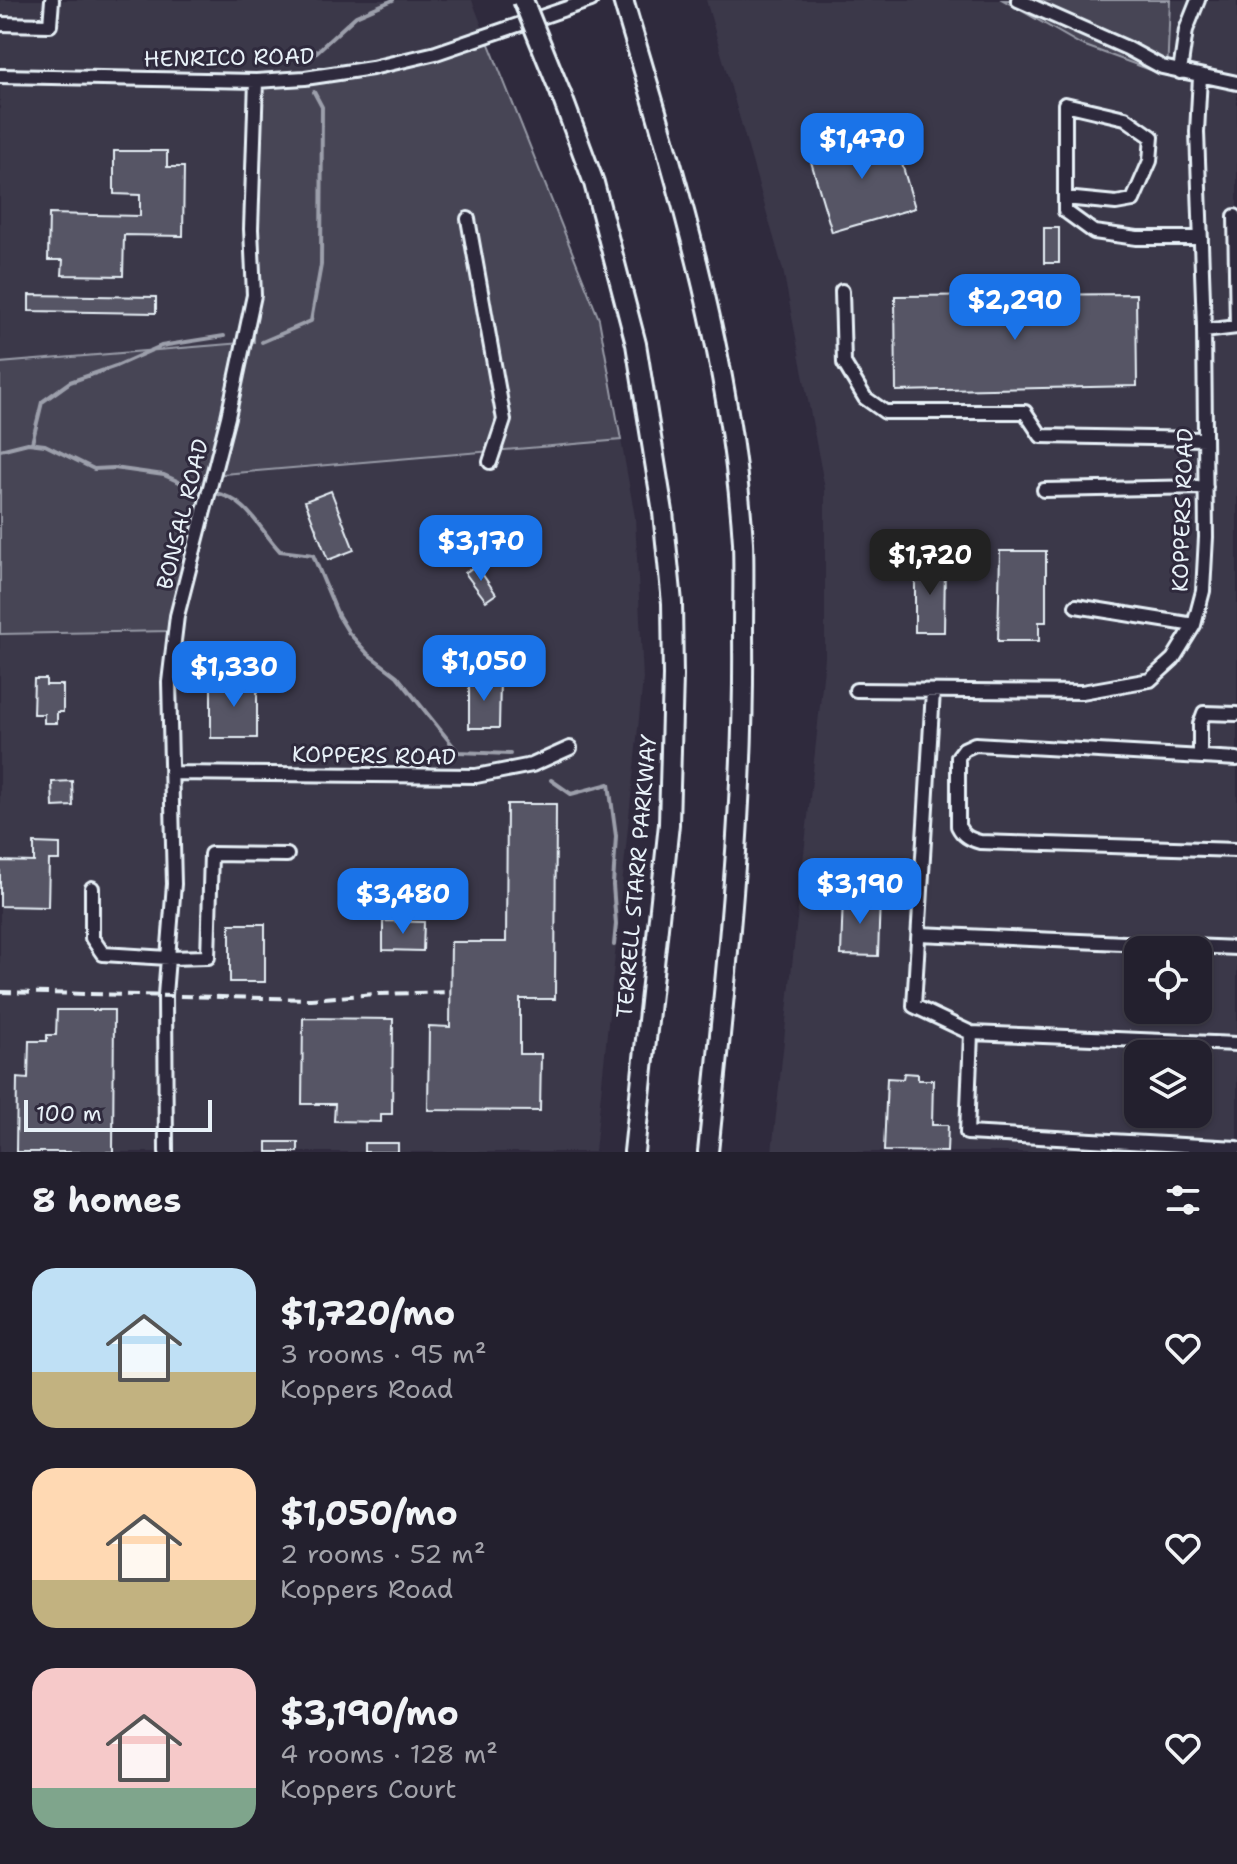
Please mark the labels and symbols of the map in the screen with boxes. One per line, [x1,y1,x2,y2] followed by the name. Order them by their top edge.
[143,42,315,73] street label: HENRICO ROAD
[797,113,927,181] pin: $1,470
[950,274,1080,342] pin: $2,290
[1165,427,1200,593] street label: KOPPERS ROAD
[150,436,215,592] street label: BONSAL ROAD
[416,515,546,583] pin: $3,170
[865,529,995,597] pin: $1,720
[419,635,549,703] pin: $1,050
[169,641,299,709] pin: $1,330
[610,733,663,1019] street label: TERRELL STARR PARKWAY
[292,740,456,771] street label: KOPPERS ROAD
[795,858,925,926] pin: $3,190
[338,868,468,936] pin: $3,480
[24,1096,212,1132] scale bar

